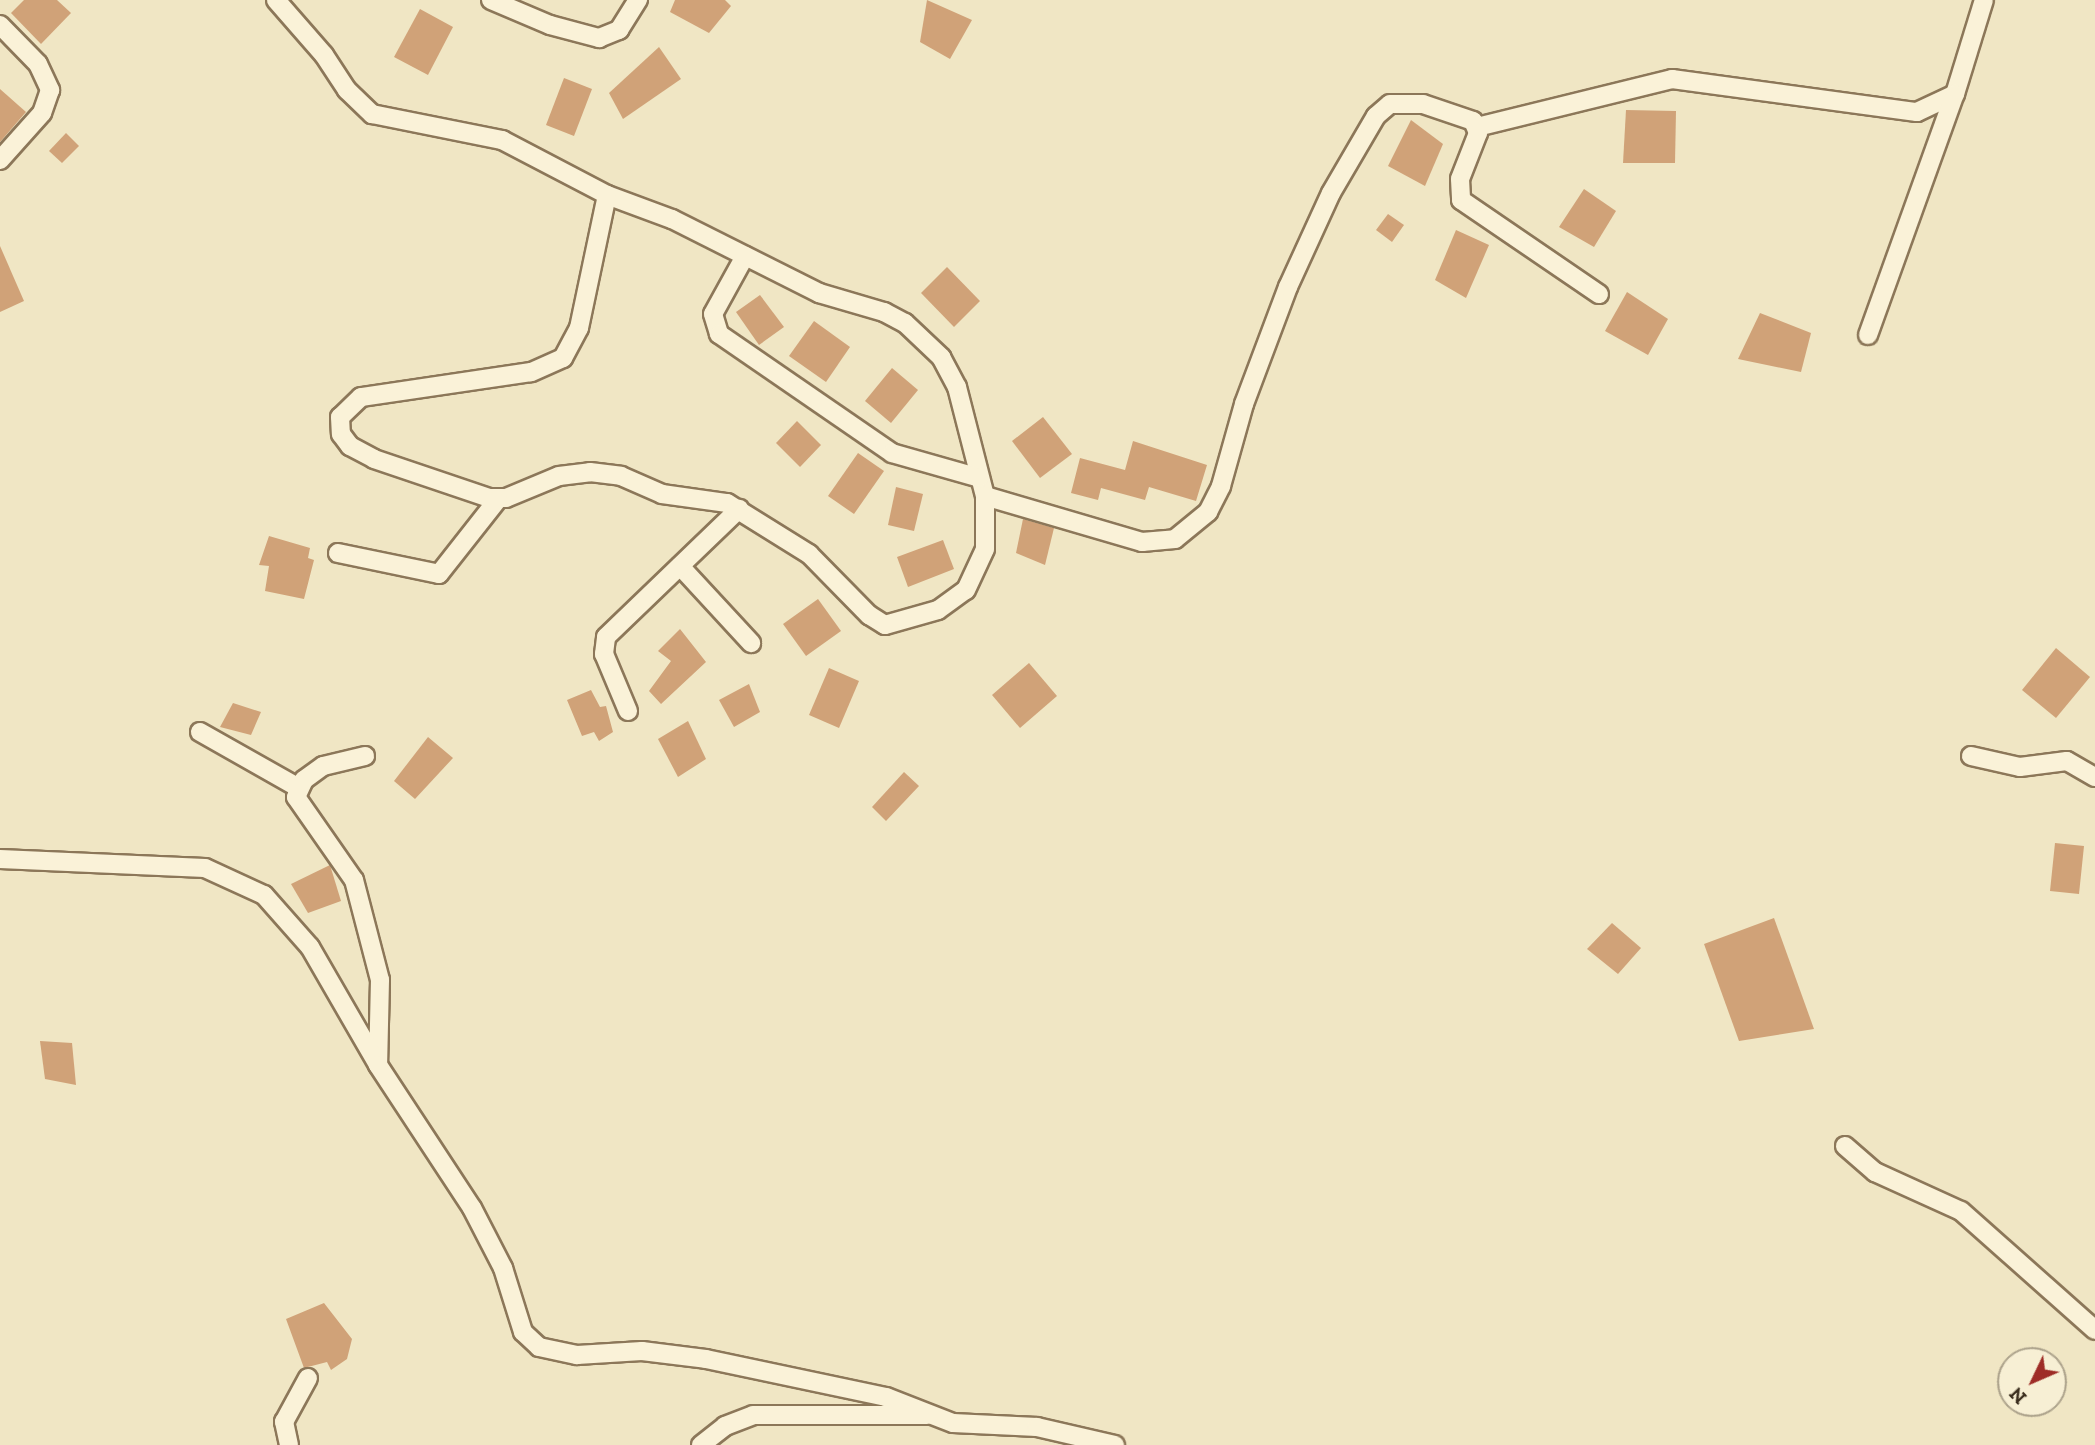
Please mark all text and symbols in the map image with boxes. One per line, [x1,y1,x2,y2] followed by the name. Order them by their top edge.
[1997,1347,2067,1417] north arrow
[2005,1382,2031,1409] text: N

